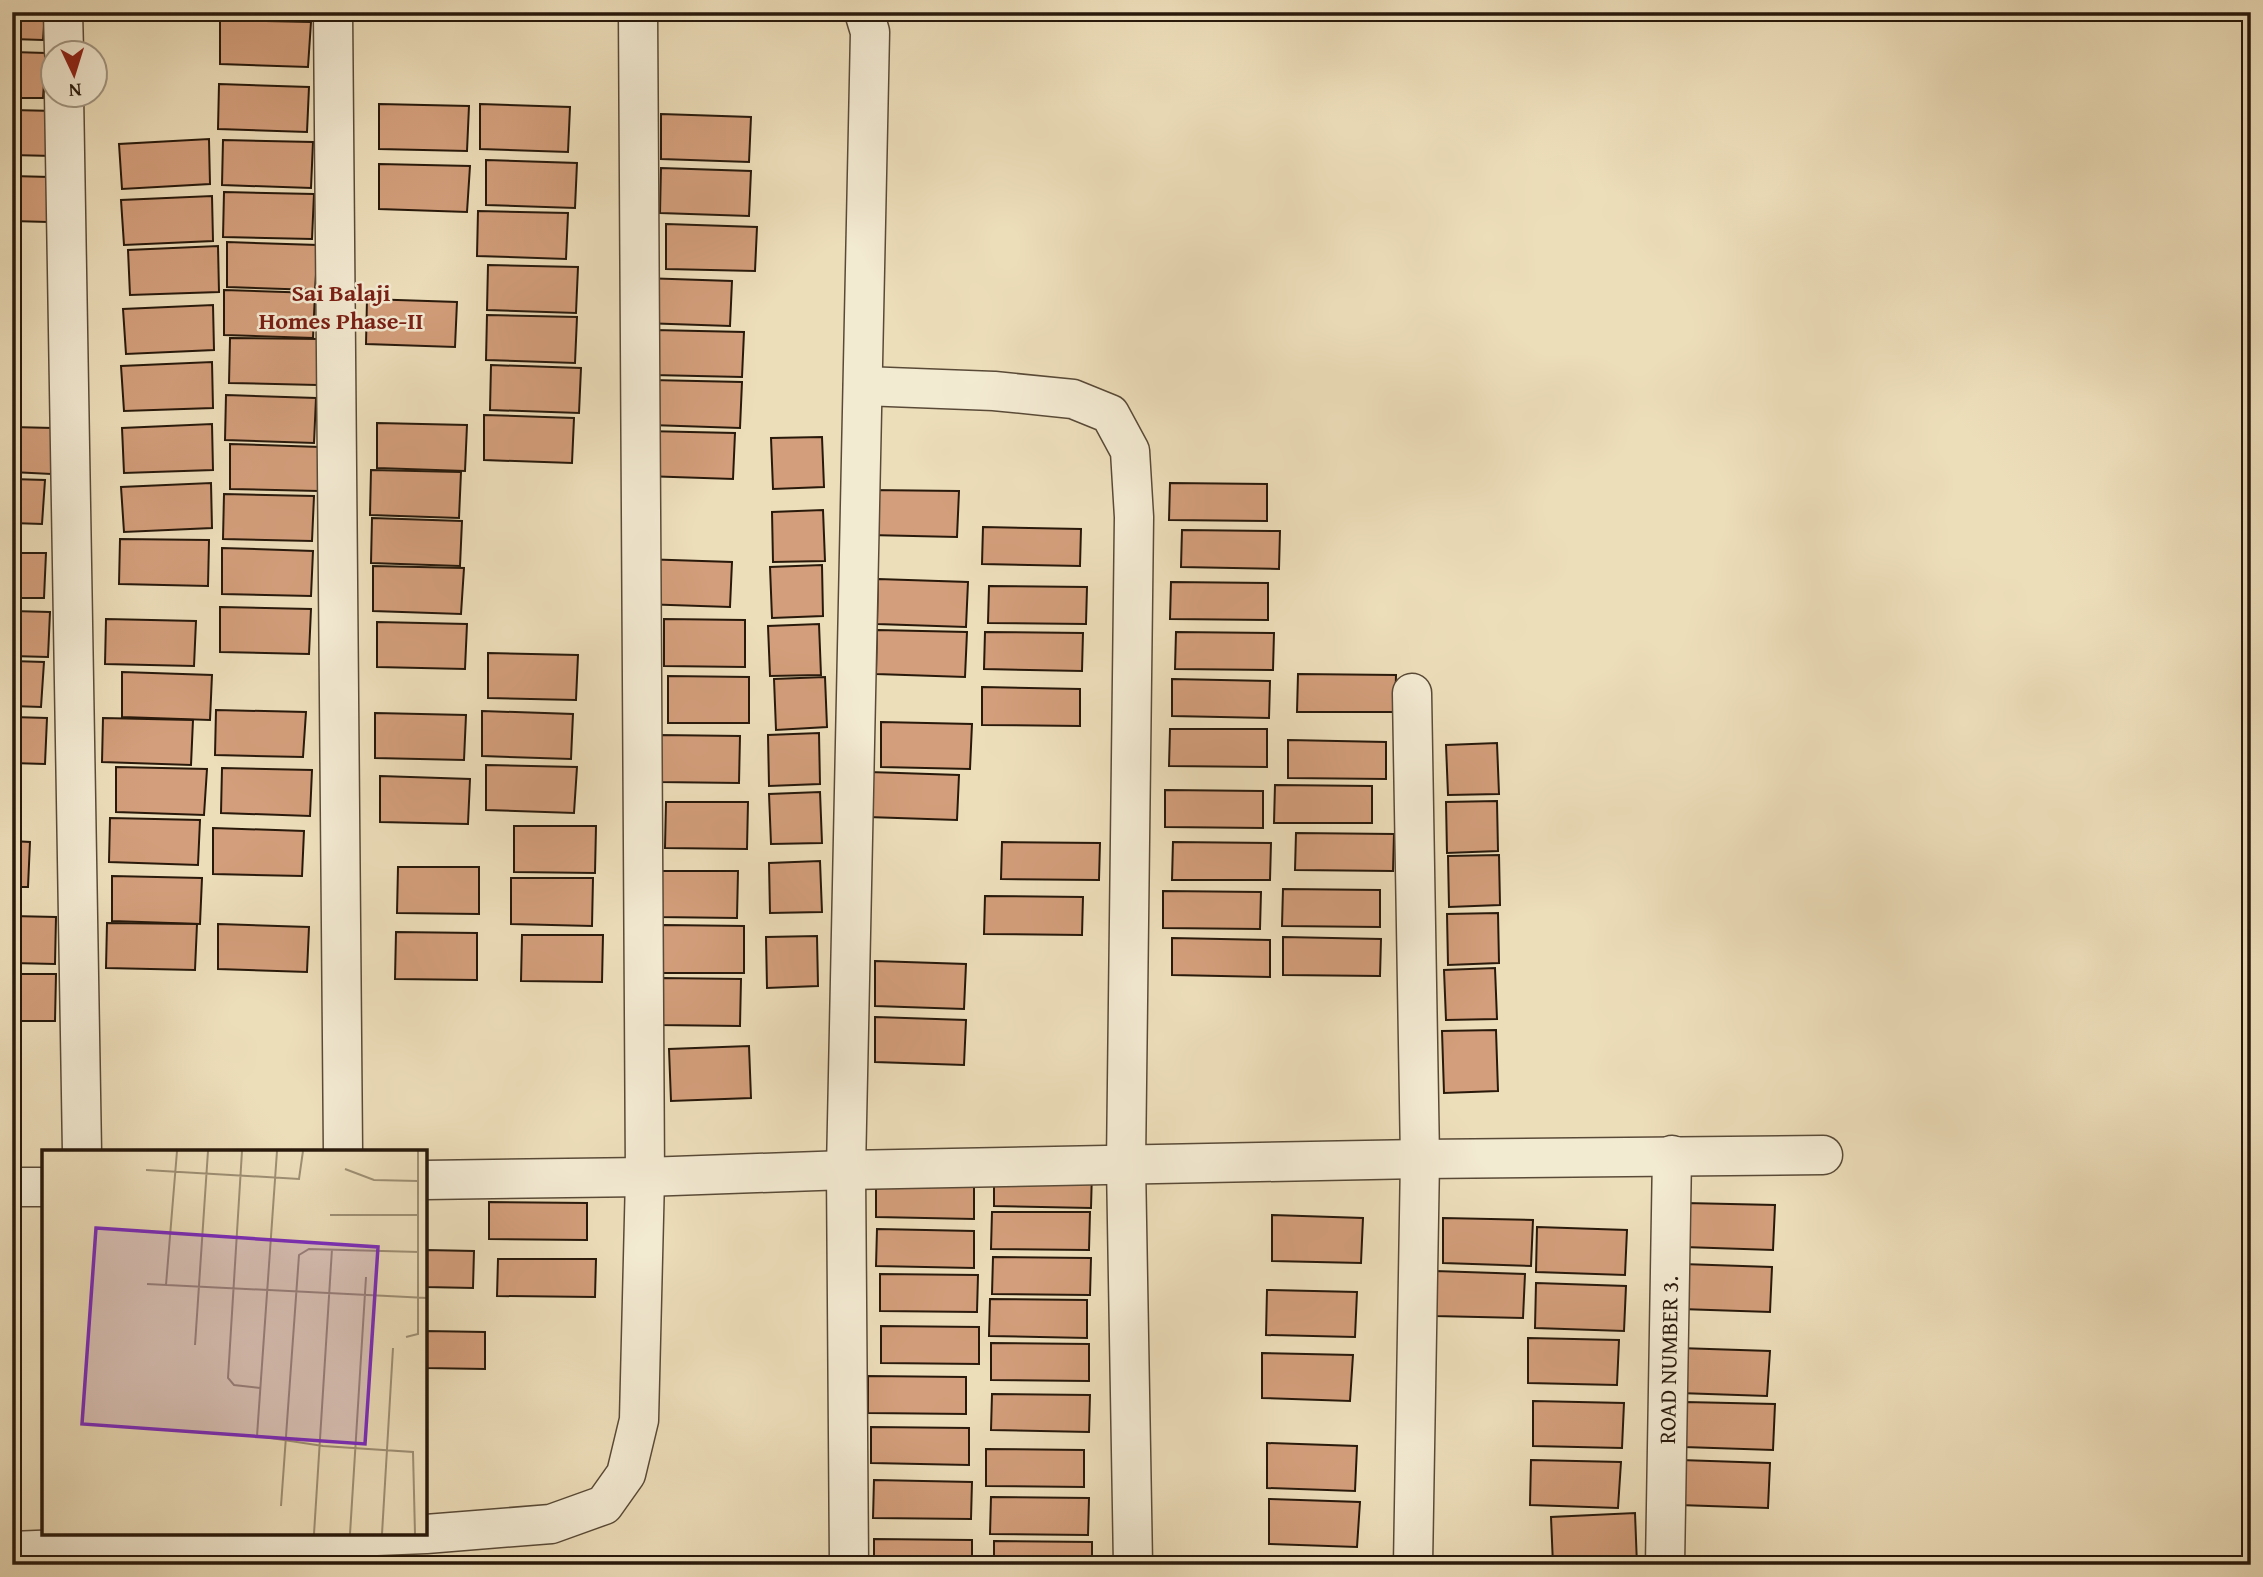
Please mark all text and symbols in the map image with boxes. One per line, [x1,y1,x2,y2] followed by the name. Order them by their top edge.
[38,38,108,108] north arrow
[68,77,82,105] text: N
[259,275,423,338] district label: Sai Balaji Homes Phase-II
[42,1150,427,1535] inset map
[1650,1276,1686,1444] street label: ROAD NUMBER 3.

